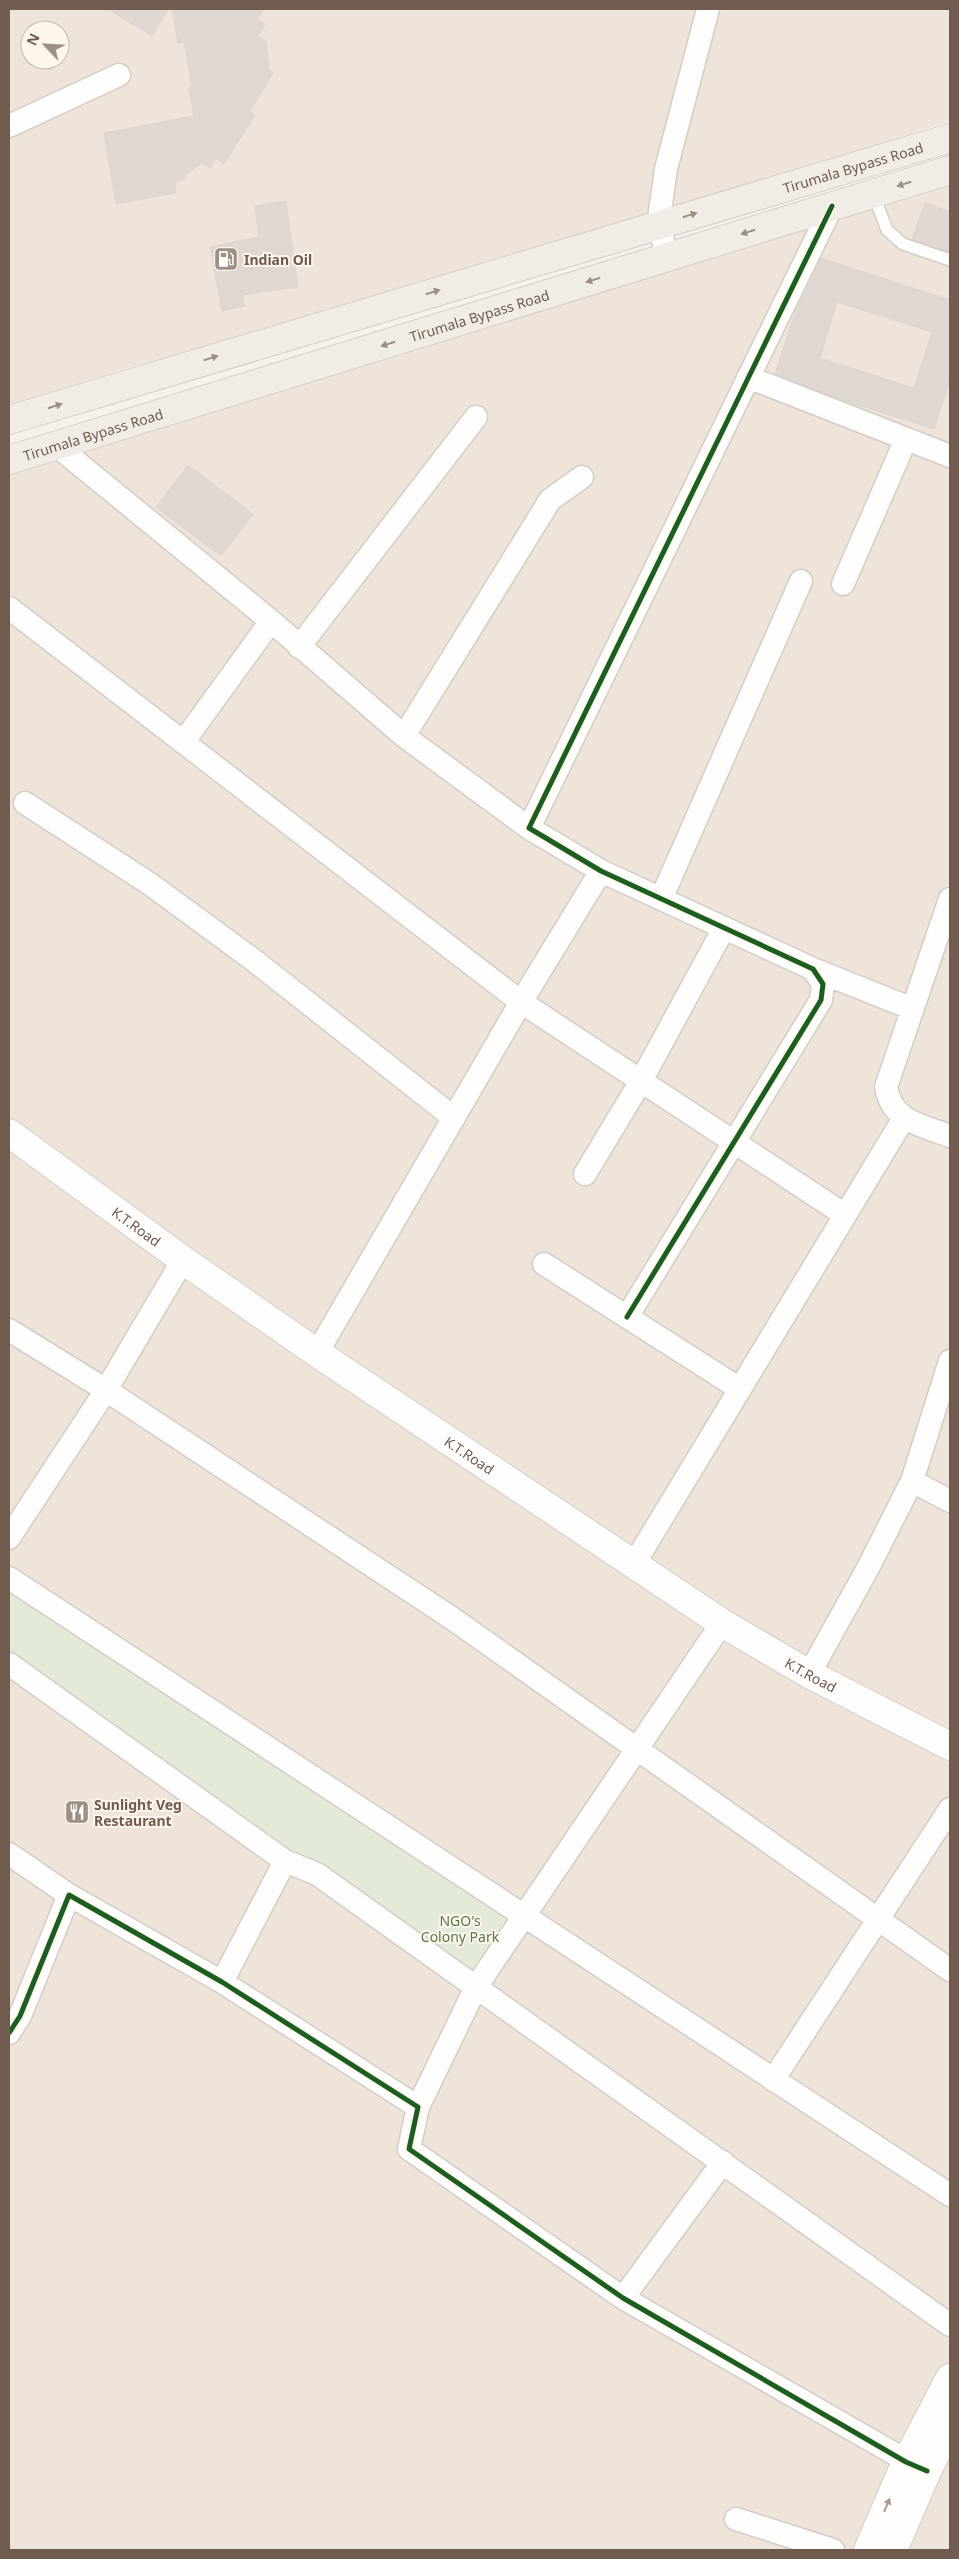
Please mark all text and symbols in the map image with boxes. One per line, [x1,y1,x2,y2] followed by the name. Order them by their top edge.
[20,20,70,70] north arrow
[22,30,44,48] text: N
[781,137,925,197] street label: Tirumala Bypass Road
[896,181,911,188] one-way arrow
[682,211,697,219] one-way arrow
[741,229,756,236] one-way arrow
[213,246,239,272] fuel station icon: Indian Oil
[244,250,312,269] place label: Indian Oil
[586,277,601,285] one-way arrow
[407,285,551,346] street label: Tirumala Bypass Road
[426,287,441,295] one-way arrow
[380,340,395,348] one-way arrow
[203,354,218,362] one-way arrow
[48,402,63,410] one-way arrow
[21,404,165,465] street label: Tirumala Bypass Road
[108,1202,165,1250] street label: K.T.Road
[441,1431,498,1478] street label: K.T.Road
[782,1653,840,1696] street label: K.T.Road
[94,1795,182,1830] place label: Sunlight Veg Restaurant
[64,1799,90,1825] restaurant icon: Sunlight Veg Restaurant
[421,1911,500,1946] park label: NGO's Colony Park
[884,2498,892,2512] one-way arrow

